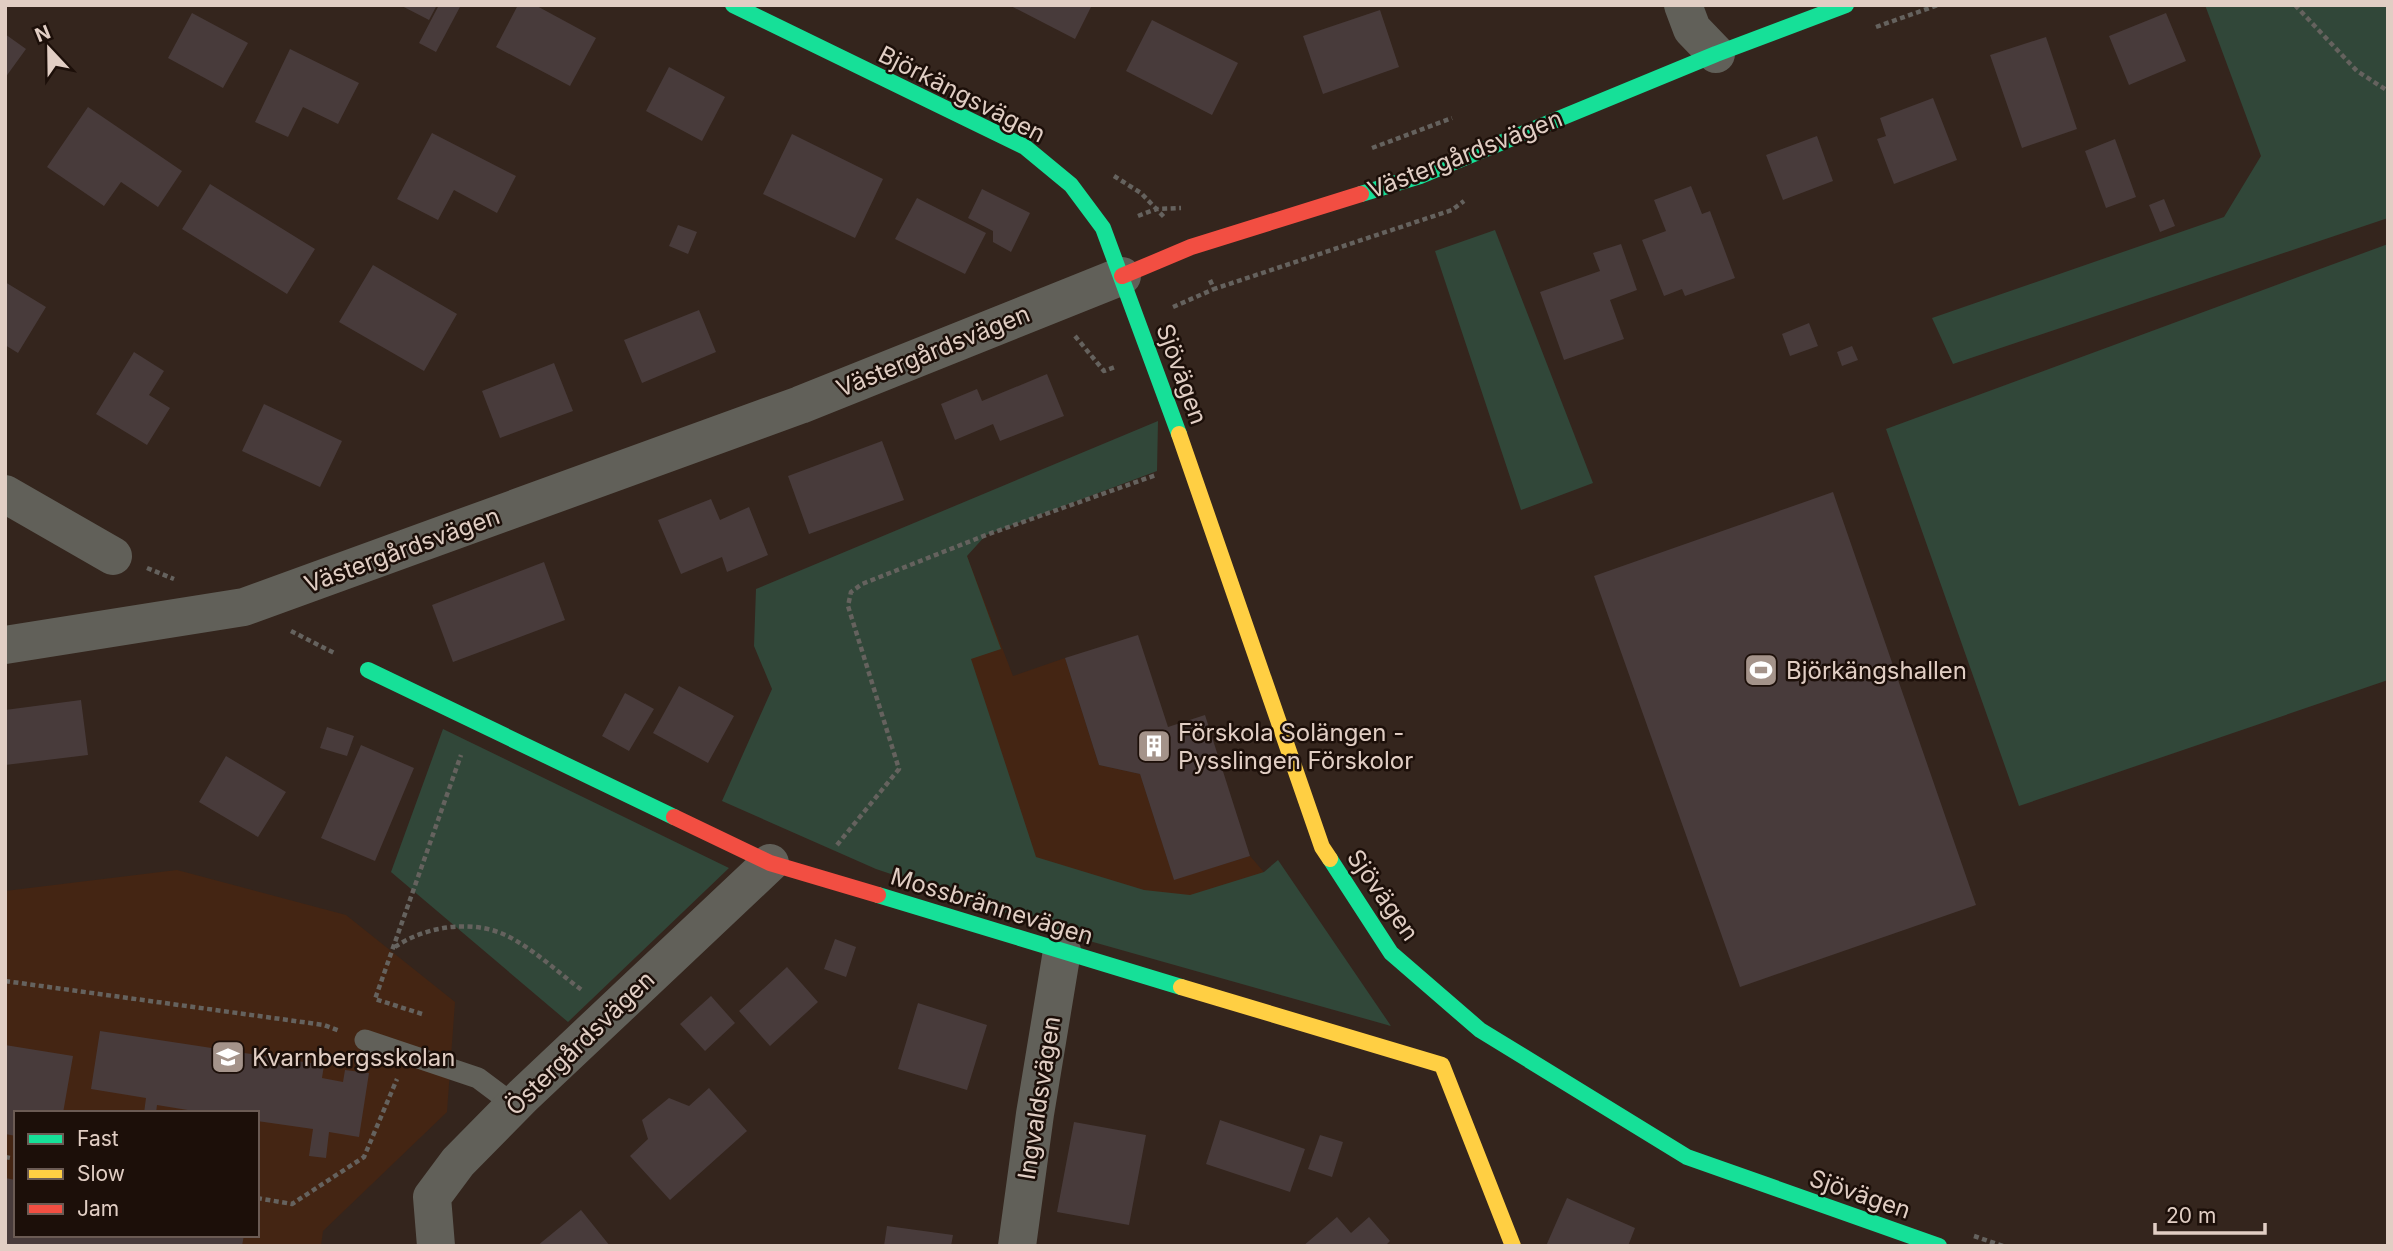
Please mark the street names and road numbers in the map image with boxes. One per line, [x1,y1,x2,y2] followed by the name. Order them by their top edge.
[874,39,1050,149] street label: Björkängsvägen
[1364,104,1566,204] street label: Västergårdsvägen
[832,299,1034,403] street label: Västergårdsvägen
[1150,320,1214,428] street label: Sjövägen
[300,501,504,599] street label: Västergårdsvägen
[1341,844,1425,946] street label: Sjövägen
[887,861,1097,951] street label: Mossbrännevägen
[500,965,660,1121] street label: Östergårdsvägen
[1012,1014,1066,1182] street label: Ingvaldsvägen
[1806,1163,1914,1225] street label: Sjövägen

